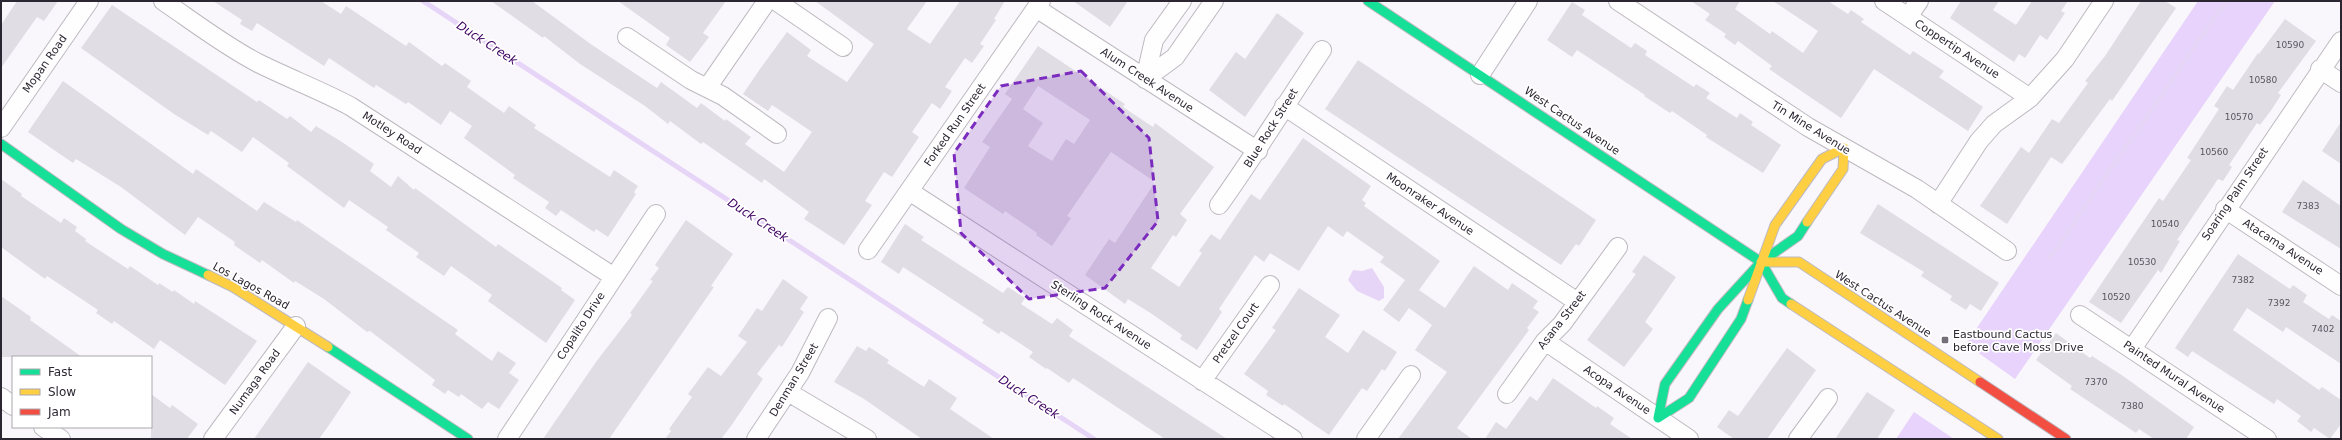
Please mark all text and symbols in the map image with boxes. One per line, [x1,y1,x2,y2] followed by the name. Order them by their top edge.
[1912,17,2002,81] street label: Coppertip Avenue
[454,18,521,68] water label: Duck Creek
[20,32,70,96] street label: Mopan Road
[2276,40,2305,50] house number: 10590
[1098,45,1196,115] street label: Alum Creek Avenue
[2249,75,2278,85] house number: 10580
[921,80,989,169] street label: Forked Run Street
[1522,84,1622,158] street label: West Cactus Avenue
[1241,85,1301,170] street label: Blue Rock Street
[1768,98,1853,158] street label: Tin Mine Avenue
[360,109,424,157] street label: Motley Road
[2225,112,2254,122] house number: 10570
[2199,145,2271,243] street label: Soaring Palm Street
[2200,147,2229,157] house number: 10560
[1384,170,1476,238] street label: Moonraker Avenue
[725,195,792,245] water label: Duck Creek
[2297,201,2319,211] house number: 7383
[2240,216,2326,278] street label: Atacama Avenue
[2151,219,2180,229] house number: 10540
[2128,257,2157,267] house number: 10530
[211,260,291,312] street label: Los Lagos Road
[1832,268,1934,340] street label: West Cactus Avenue
[2232,275,2254,285] house number: 7382
[1048,278,1154,352] street label: Sterling Rock Avenue
[1535,288,1589,352] street label: Asana Street
[554,290,608,362] street label: Copalito Drive
[2102,292,2131,302] house number: 10520
[2268,298,2290,308] house number: 7392
[1210,300,1262,366] street label: Pretzel Court
[2312,324,2334,334] house number: 7402
[1953,328,2084,354] place label: Eastbound Cactus before Cave Moss Drive
[1940,335,1950,345] marker: Eastbound Cactus before Cave Moss Drive
[2121,338,2227,416] street label: Painted Mural Avenue
[767,340,821,419] street label: Denman Street
[227,347,283,417] street label: Numaga Road
[12,356,152,428] legend
[1581,363,1653,417] street label: Acopa Avenue
[48,365,72,379] text: Fast
[996,372,1063,422] water label: Duck Creek
[2085,377,2108,387] house number: 7370
[48,385,76,399] text: Slow
[2121,401,2144,411] house number: 7380
[47,405,71,419] text: Jam

